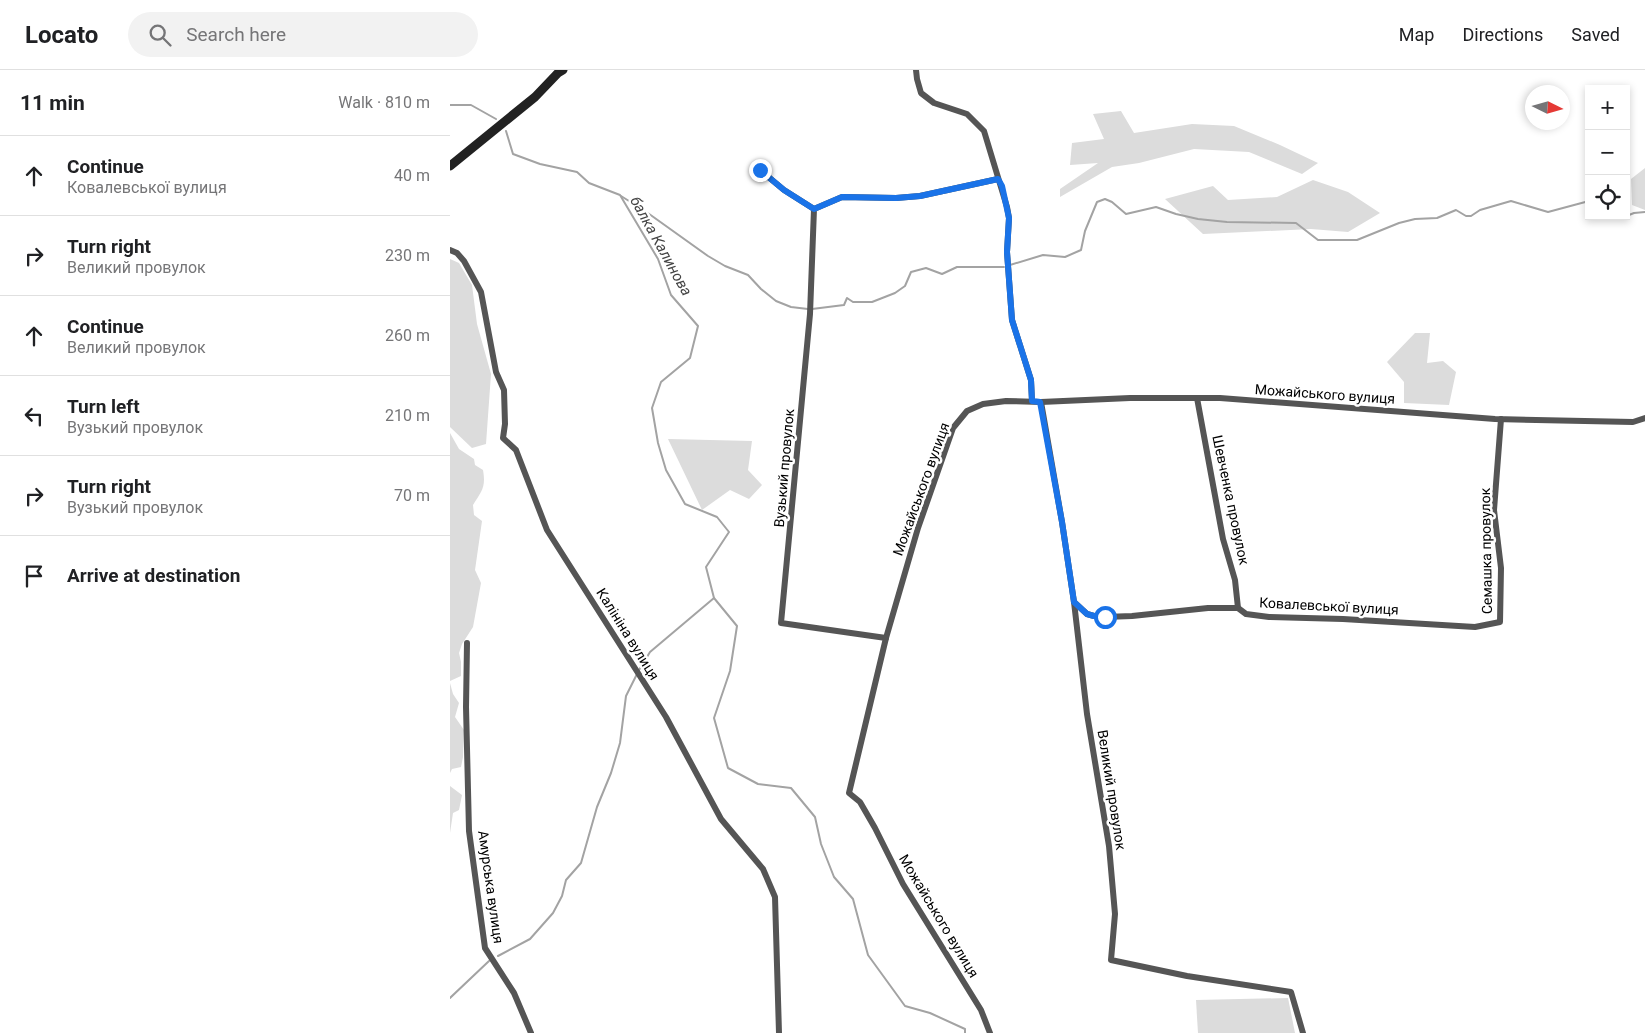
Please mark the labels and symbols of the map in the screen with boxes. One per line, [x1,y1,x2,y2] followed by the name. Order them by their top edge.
[1525,85,1570,130] north arrow
[749,159,772,182] route end
[626,193,696,299] water label: балка Калинова
[1254,381,1396,407] street label: Можайського вулиця
[771,408,797,528] street label: Вузький провулок
[889,420,953,558] street label: Можайського вулиця
[1209,434,1253,567] street label: Шевченка провулок
[1477,487,1495,614] street label: Семашка провулок
[593,585,663,683] street label: Калініна вулиця
[1259,594,1399,618] street label: Ковалевської вулиця
[1094,606,1117,629] route start
[1095,729,1129,852] street label: Великий провулок
[475,829,507,945] street label: Амурська вулиця
[896,852,982,980] street label: Можайського вулиця

